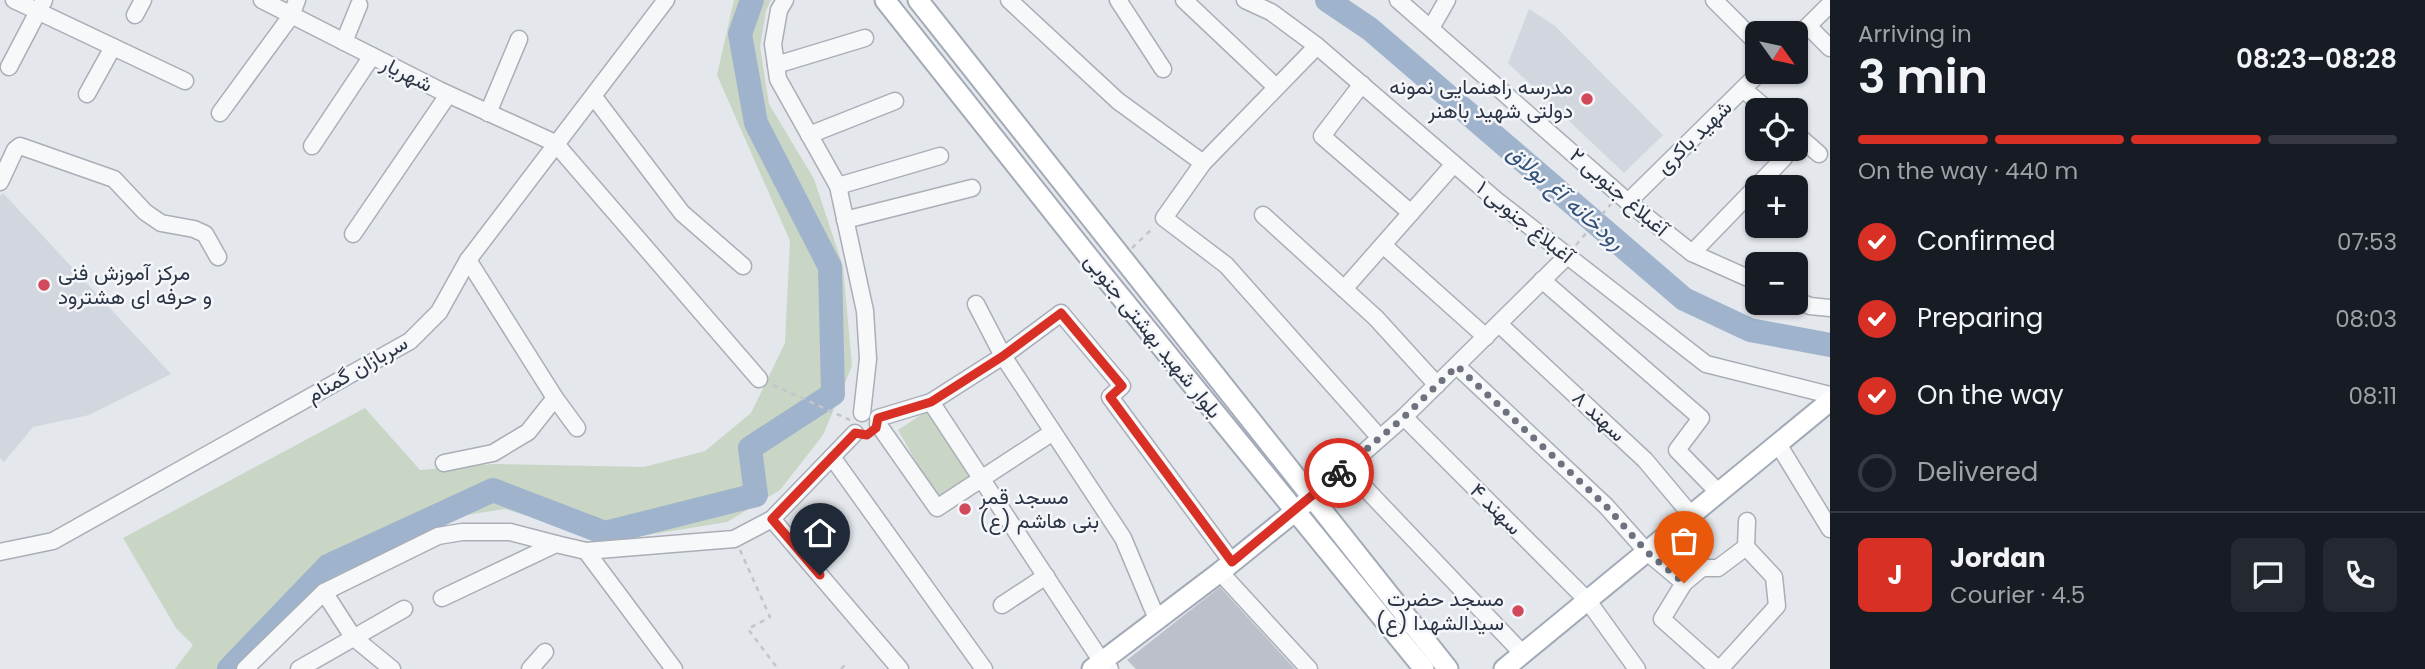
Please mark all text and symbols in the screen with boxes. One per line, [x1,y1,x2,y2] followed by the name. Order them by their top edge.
[1858,18,1972,50] text: Arriving in
[1745,21,1808,84] north arrow
[1745,21,1808,315] map controls
[2236,41,2397,77] text: 08:23–08:28
[1858,45,1988,109] text: 3 min
[376,48,438,99] street label: شهریار
[1389,72,1573,125] place label: مدرسه راهنمایی نمونه دولتی شهید باهنر
[1579,91,1595,107] marker: مدرسه راهنمایی نمونه دولتی شهید باهنر
[1649,93,1738,180] street label: شهید باکری
[1745,98,1808,161] button: locate
[1500,137,1632,257] water label: رودخانه آغ بولاق
[1564,141,1677,244] street label: آغبلاغ جنوبی ۲
[1858,155,2078,187] text: On the way · 440 m
[1471,173,1582,271] street label: آغبلاغ جنوبی ۱
[1745,175,1808,238] button: +
[1858,223,1896,261] icon: check
[1917,223,2055,259] text: Confirmed
[2337,226,2397,258] text: 07:53
[1078,247,1229,424] street label: بلوار شهید بهشتی جنوبی
[1745,252,1808,315] button: −
[58,258,212,311] place label: مرکز آموزش فنی و حرفه ای هشترود
[36,277,52,293] marker: مرکز آموزش فنی و حرفه ای هشترود
[1858,300,1896,338] icon: check
[1917,300,2043,336] text: Preparing
[2335,303,2397,335] text: 08:03
[301,328,413,409] street label: سربازان گمنام
[1858,377,1896,415] icon: check
[1917,377,2064,413] text: On the way
[2348,380,2397,412] text: 08:11
[1566,383,1632,448] street label: سهند ۸
[1304,438,1374,508] courier
[1320,454,1358,492] icon: bike
[1917,454,2038,490] text: Delivered
[1464,476,1529,541] street label: سهند ۴
[978,482,1099,535] place label: مسجد قمر بنی هاشم (ع)
[957,501,973,517] marker: مسجد قمر بنی هاشم (ع)
[790,503,850,575] pin
[1654,511,1714,583] pin
[801,514,839,552] icon: home
[1665,522,1703,560] icon: bag
[2231,538,2305,612] button: chat
[2323,538,2397,612] button: phone
[1950,540,2046,576] text: Jordan
[1887,557,1903,593] text: J
[1950,579,2085,611] text: Courier · 4.5
[1376,584,1504,637] place label: مسجد حضرت سیدالشهدا (ع)
[1510,603,1526,619] marker: مسجد حضرت سیدالشهدا (ع)

